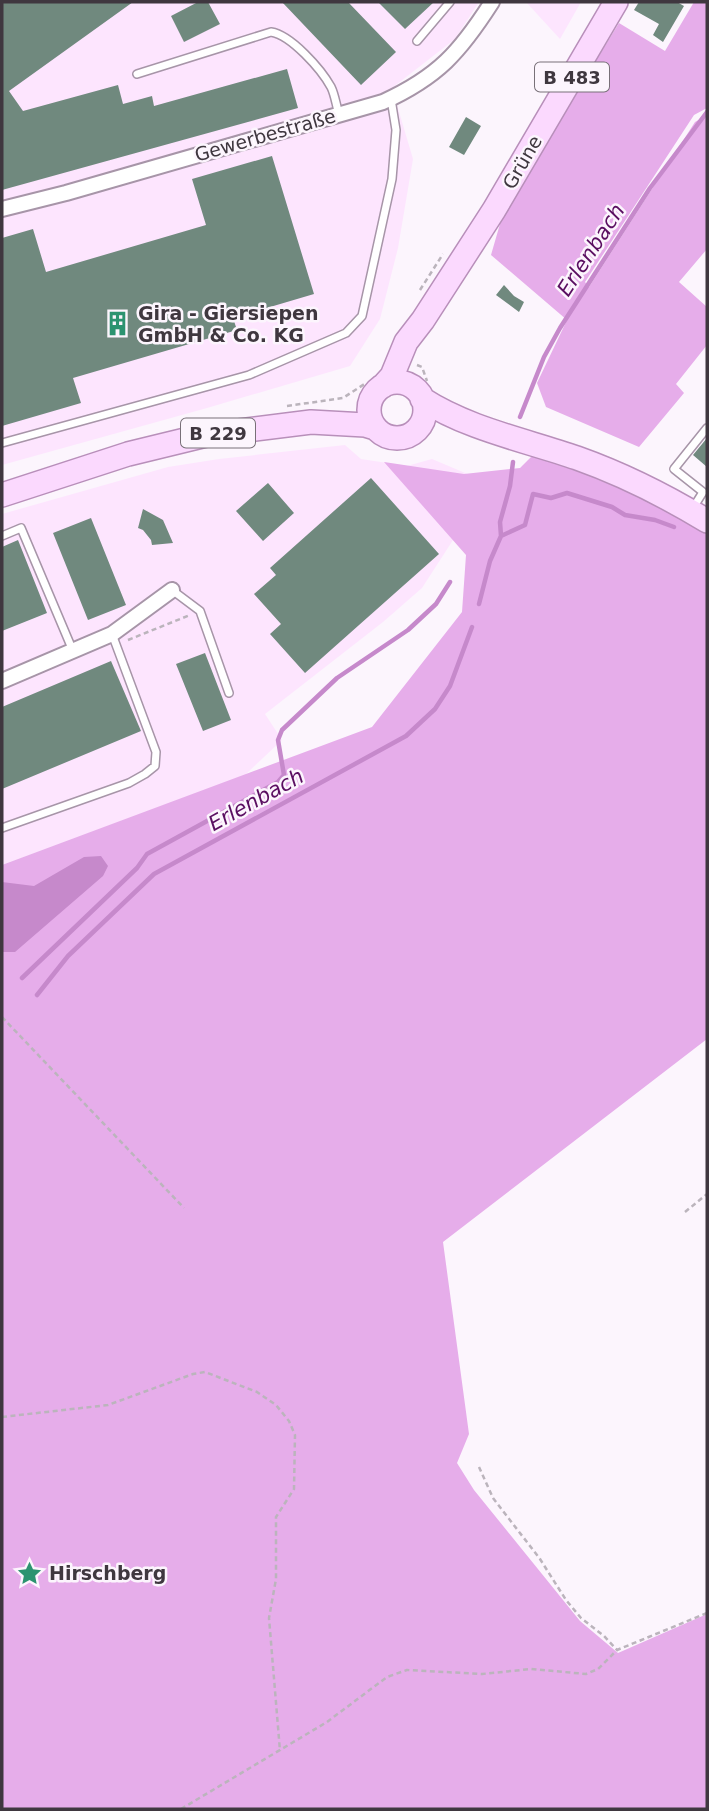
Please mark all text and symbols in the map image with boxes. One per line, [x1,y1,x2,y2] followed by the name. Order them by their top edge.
[535,62,609,92] road number: B 483
[192,104,338,166] street label: Gewerbestraße
[498,131,546,193] street label: Grüne
[552,199,630,301] water label: Erlenbach
[138,302,319,346] place label: Gira - Giersiepen GmbH & Co. KG
[104,310,132,338] building icon: Gira - Giersiepen GmbH & Co. KG
[181,418,255,447] road number: B 229
[204,764,308,836] water label: Erlenbach
[15,1559,43,1587] place icon: Hirschberg
[49,1562,166,1584] place label: Hirschberg

